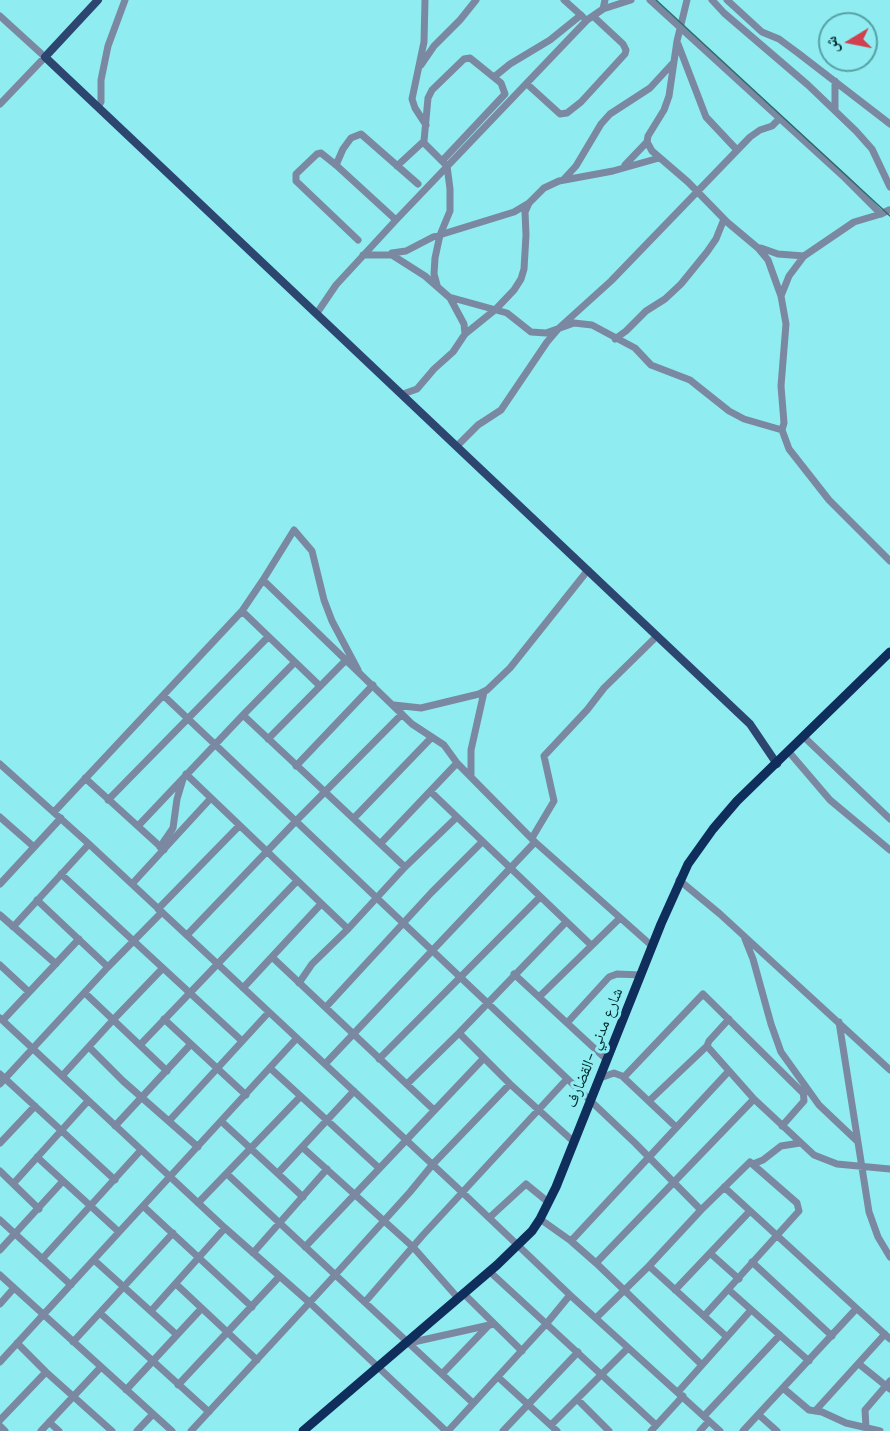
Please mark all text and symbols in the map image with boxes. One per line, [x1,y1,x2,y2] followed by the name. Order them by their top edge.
[818,12,878,72] north arrow
[820,35,844,55] text: ش
[562,985,628,1111] street label: شارع مدني -القضارف

